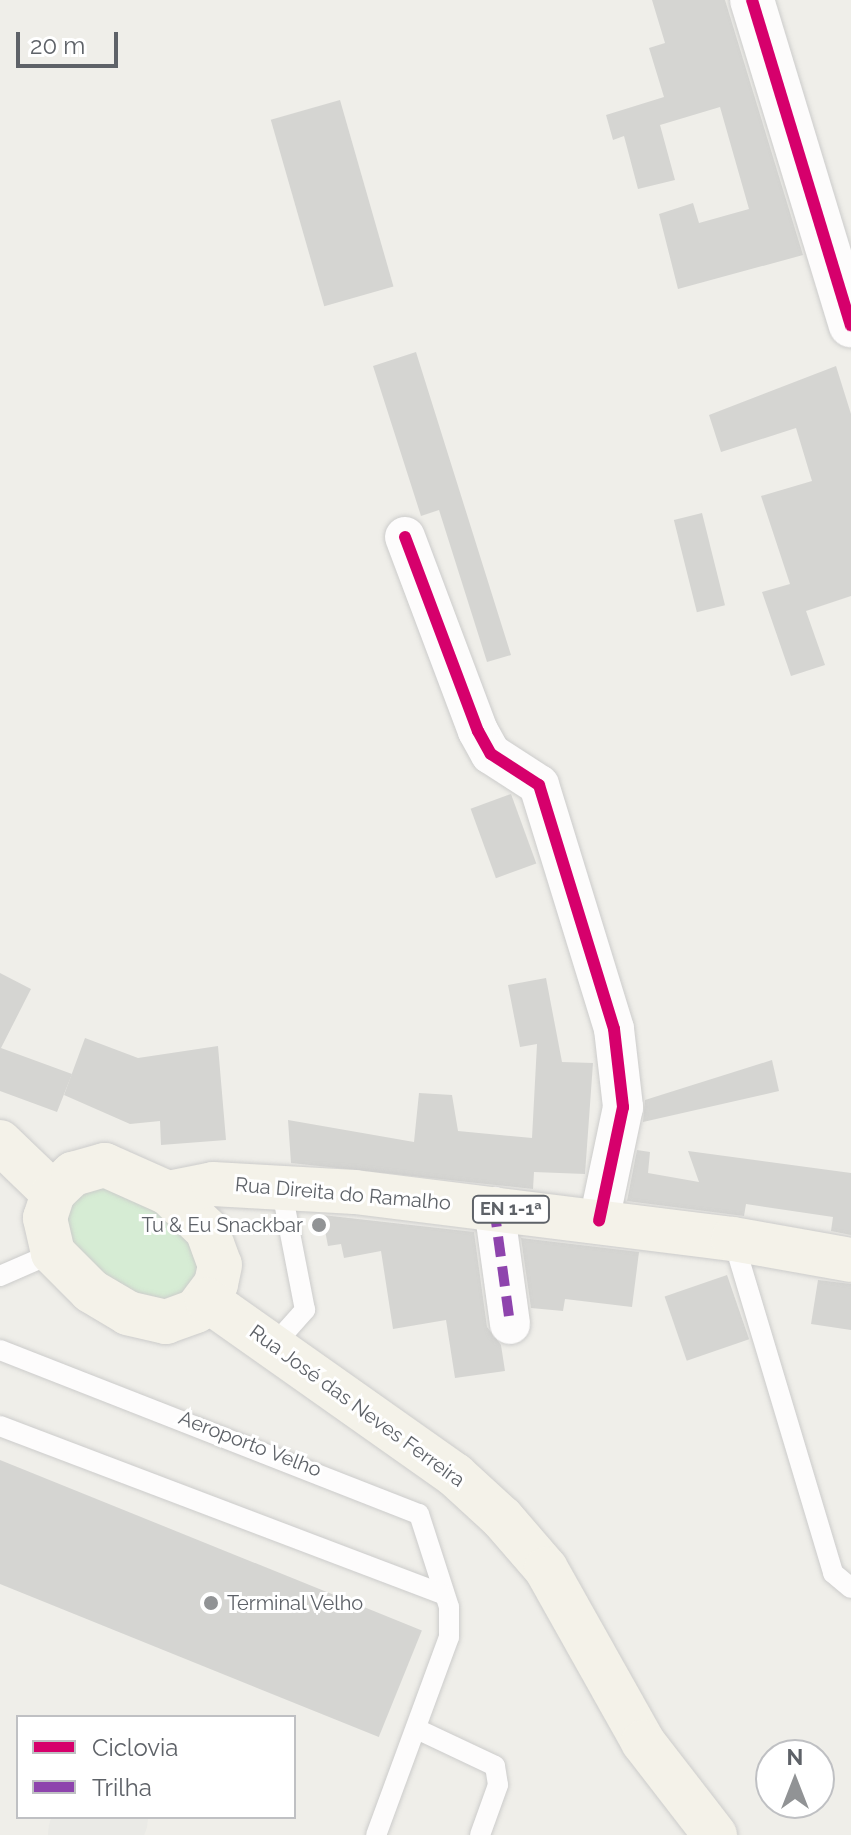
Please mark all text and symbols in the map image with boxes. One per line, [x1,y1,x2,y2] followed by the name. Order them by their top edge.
[20,16,122,66] scale bar
[30,31,85,60] text: 20 m
[234,1173,452,1215] street label: Rua Direita do Ramalho
[471,1195,551,1223] road number: EN 1-1ª
[142,1213,303,1237] place label: Tu & Eu Snackbar
[310,1216,328,1234] marker: Tu & Eu Snackbar
[244,1320,470,1492] street label: Rua José das Neves Ferreira
[175,1406,325,1482] street label: Aeroporto Velho
[227,1591,365,1615] place label: Terminal Velho
[202,1594,220,1612] marker: Terminal Velho
[16,1715,296,1819] legend
[92,1733,178,1762] text: Ciclovia
[755,1739,835,1819] north arrow
[787,1744,803,1770] text: N
[92,1773,152,1802] text: Trilha

